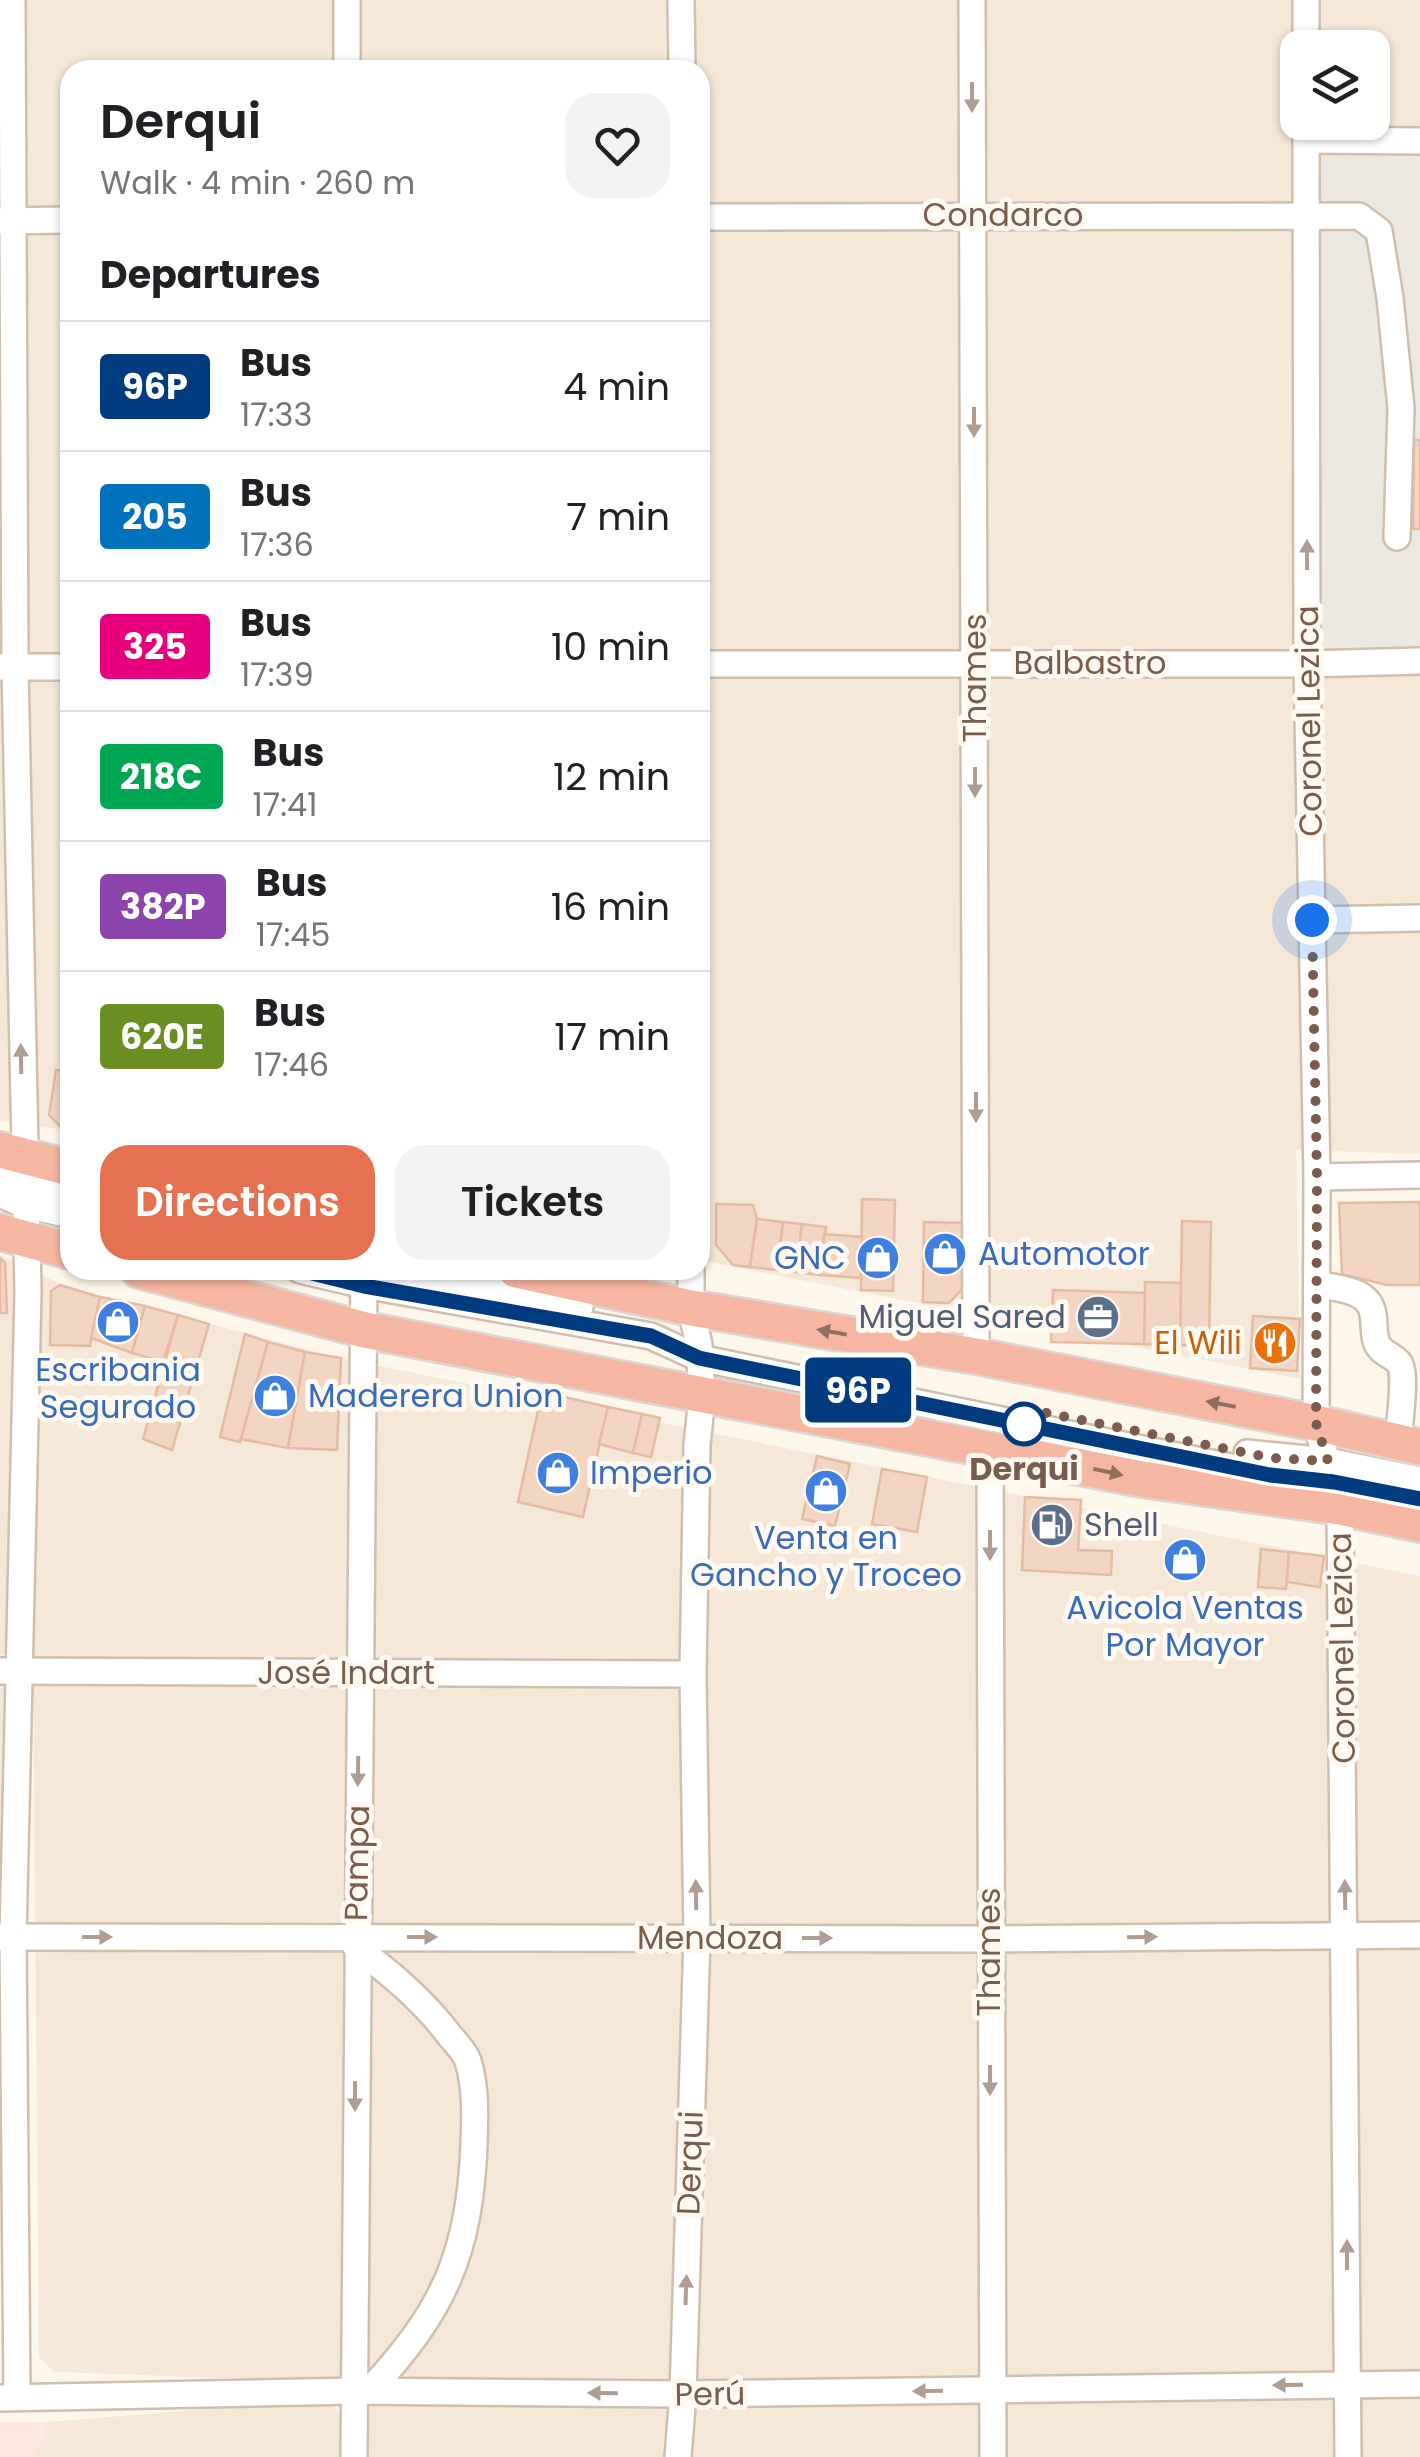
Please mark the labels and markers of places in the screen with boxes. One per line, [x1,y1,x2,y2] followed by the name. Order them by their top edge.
[922,1231,968,1277] shop icon: Automotor
[978,1231,1150,1276] place label: Automotor
[774,1235,846,1280] place label: GNC
[855,1235,901,1281] shop icon: GNC
[858,1294,1066,1339] place label: Miguel Sared
[1075,1294,1121,1340] office icon: Miguel Sared
[95,1299,141,1345] shop icon: Escribania Segurado
[1154,1320,1242,1365] place label: El Wili
[1252,1320,1298,1366] restaurant icon: El Wili
[35,1347,201,1429] place label: Escribania Segurado
[252,1373,298,1419] shop icon: Maderera Union
[308,1373,563,1418] place label: Maderera Union
[1003,1403,1045,1445] marker: Derqui
[969,1446,1079,1491] place label: Derqui
[535,1450,581,1496] shop icon: Imperio
[590,1450,713,1495] place label: Imperio
[803,1468,849,1514] shop icon: Venta en Gancho y Troceo
[1029,1502,1075,1548] fuel station icon: Shell
[1084,1502,1159,1547] place label: Shell
[690,1515,962,1597] place label: Venta en Gancho y Troceo
[1162,1537,1208,1583] shop icon: Avicola Ventas Por Mayor
[1066,1585,1304,1667] place label: Avicola Ventas Por Mayor

